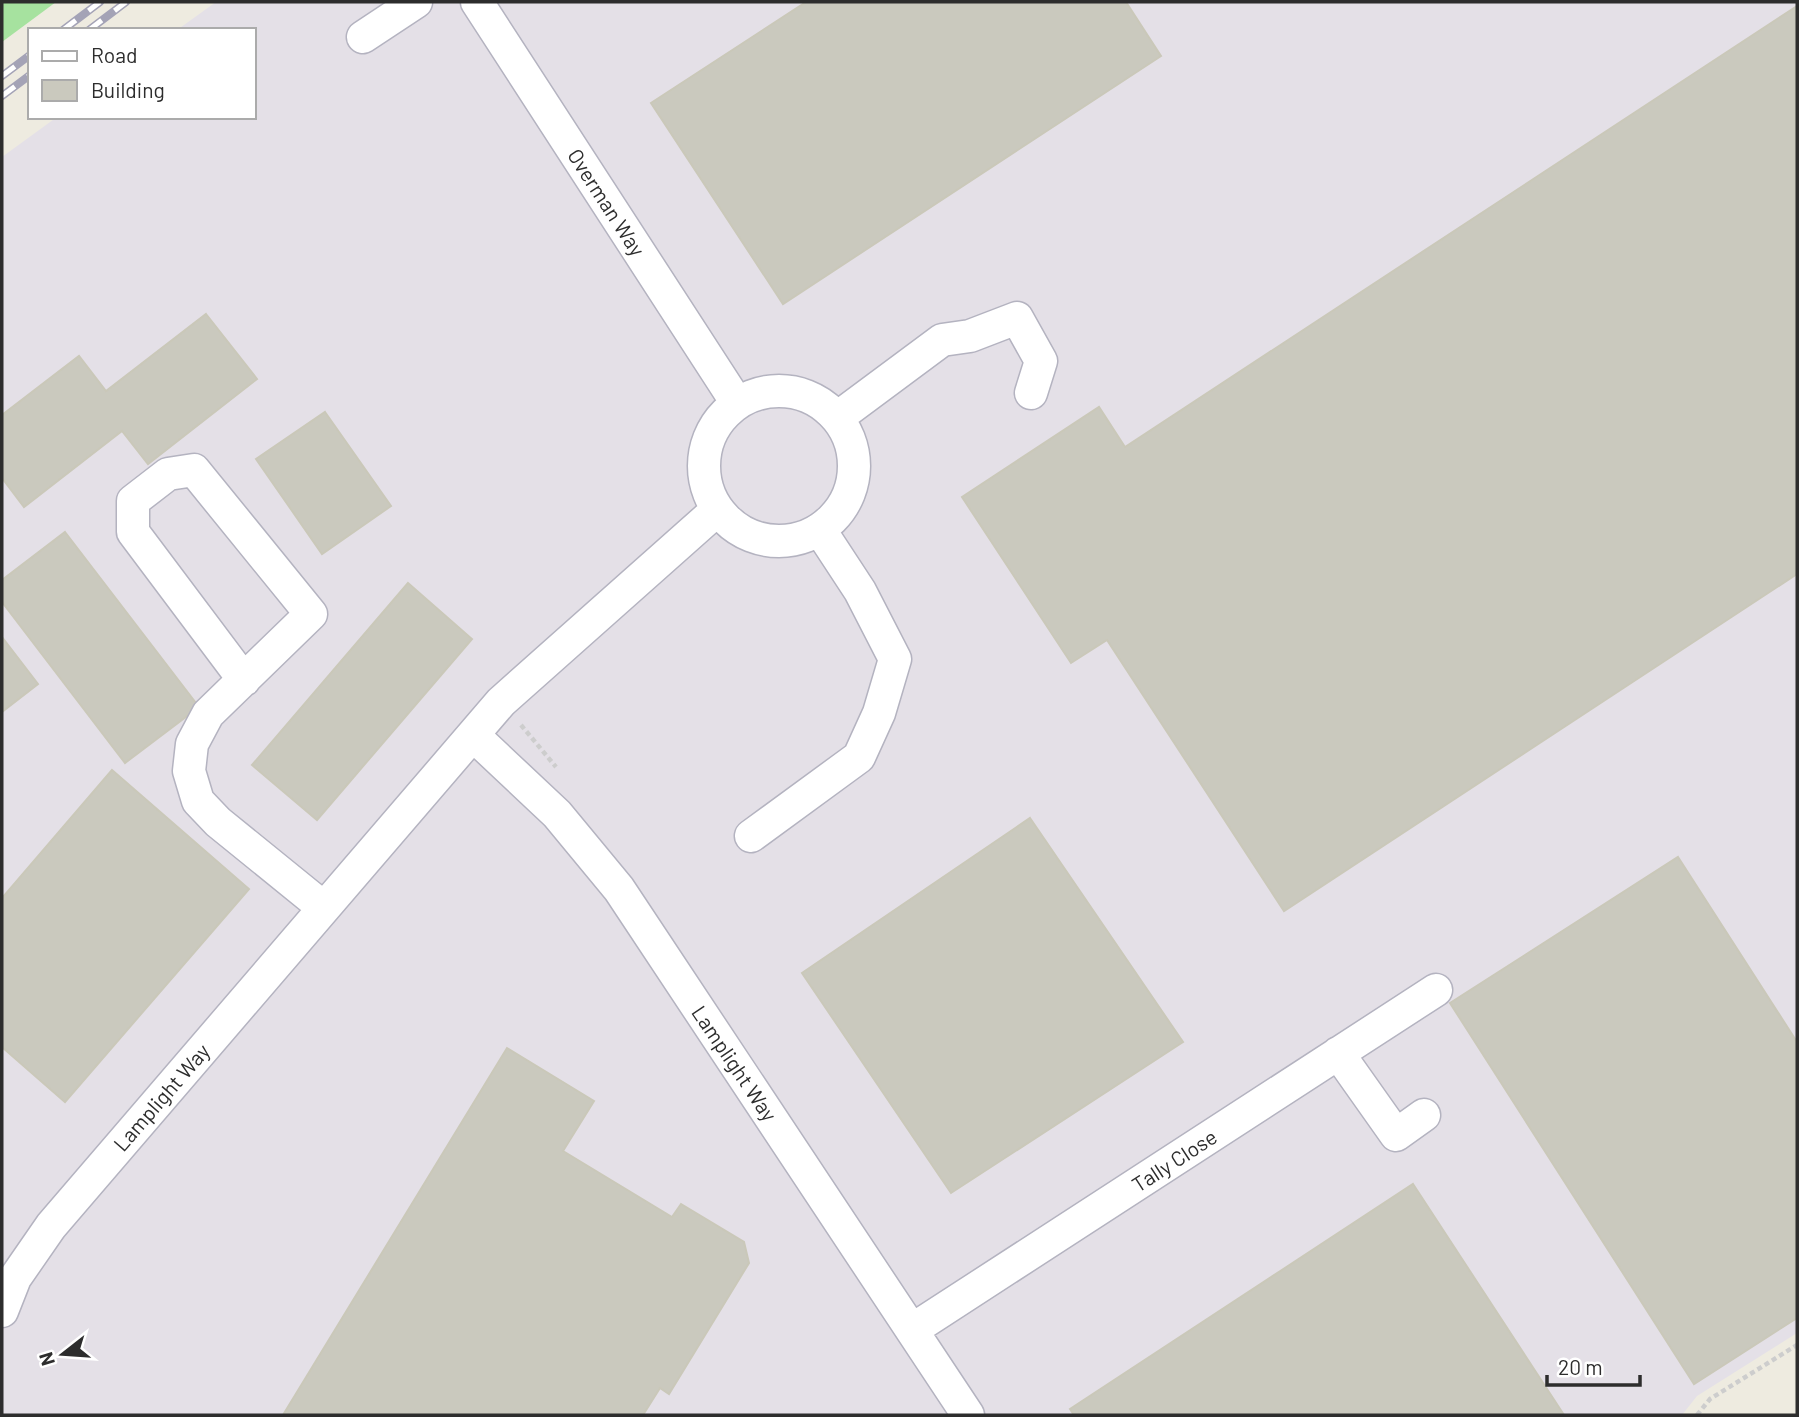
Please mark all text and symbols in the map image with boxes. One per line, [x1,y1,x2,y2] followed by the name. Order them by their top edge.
[28,28,256,119] legend
[91,42,137,67] text: Road
[91,77,165,102] text: Building
[563,144,651,261] street label: Overman Way
[687,1000,783,1126] street label: Lamplight Way
[108,1038,215,1156] street label: Lamplight Way
[1127,1123,1221,1197] street label: Tally Close
[28,1319,98,1389] north arrow
[1547,1344,1640,1388] scale bar
[33,1350,59,1369] text: N
[1558,1354,1603,1379] text: 20 m

